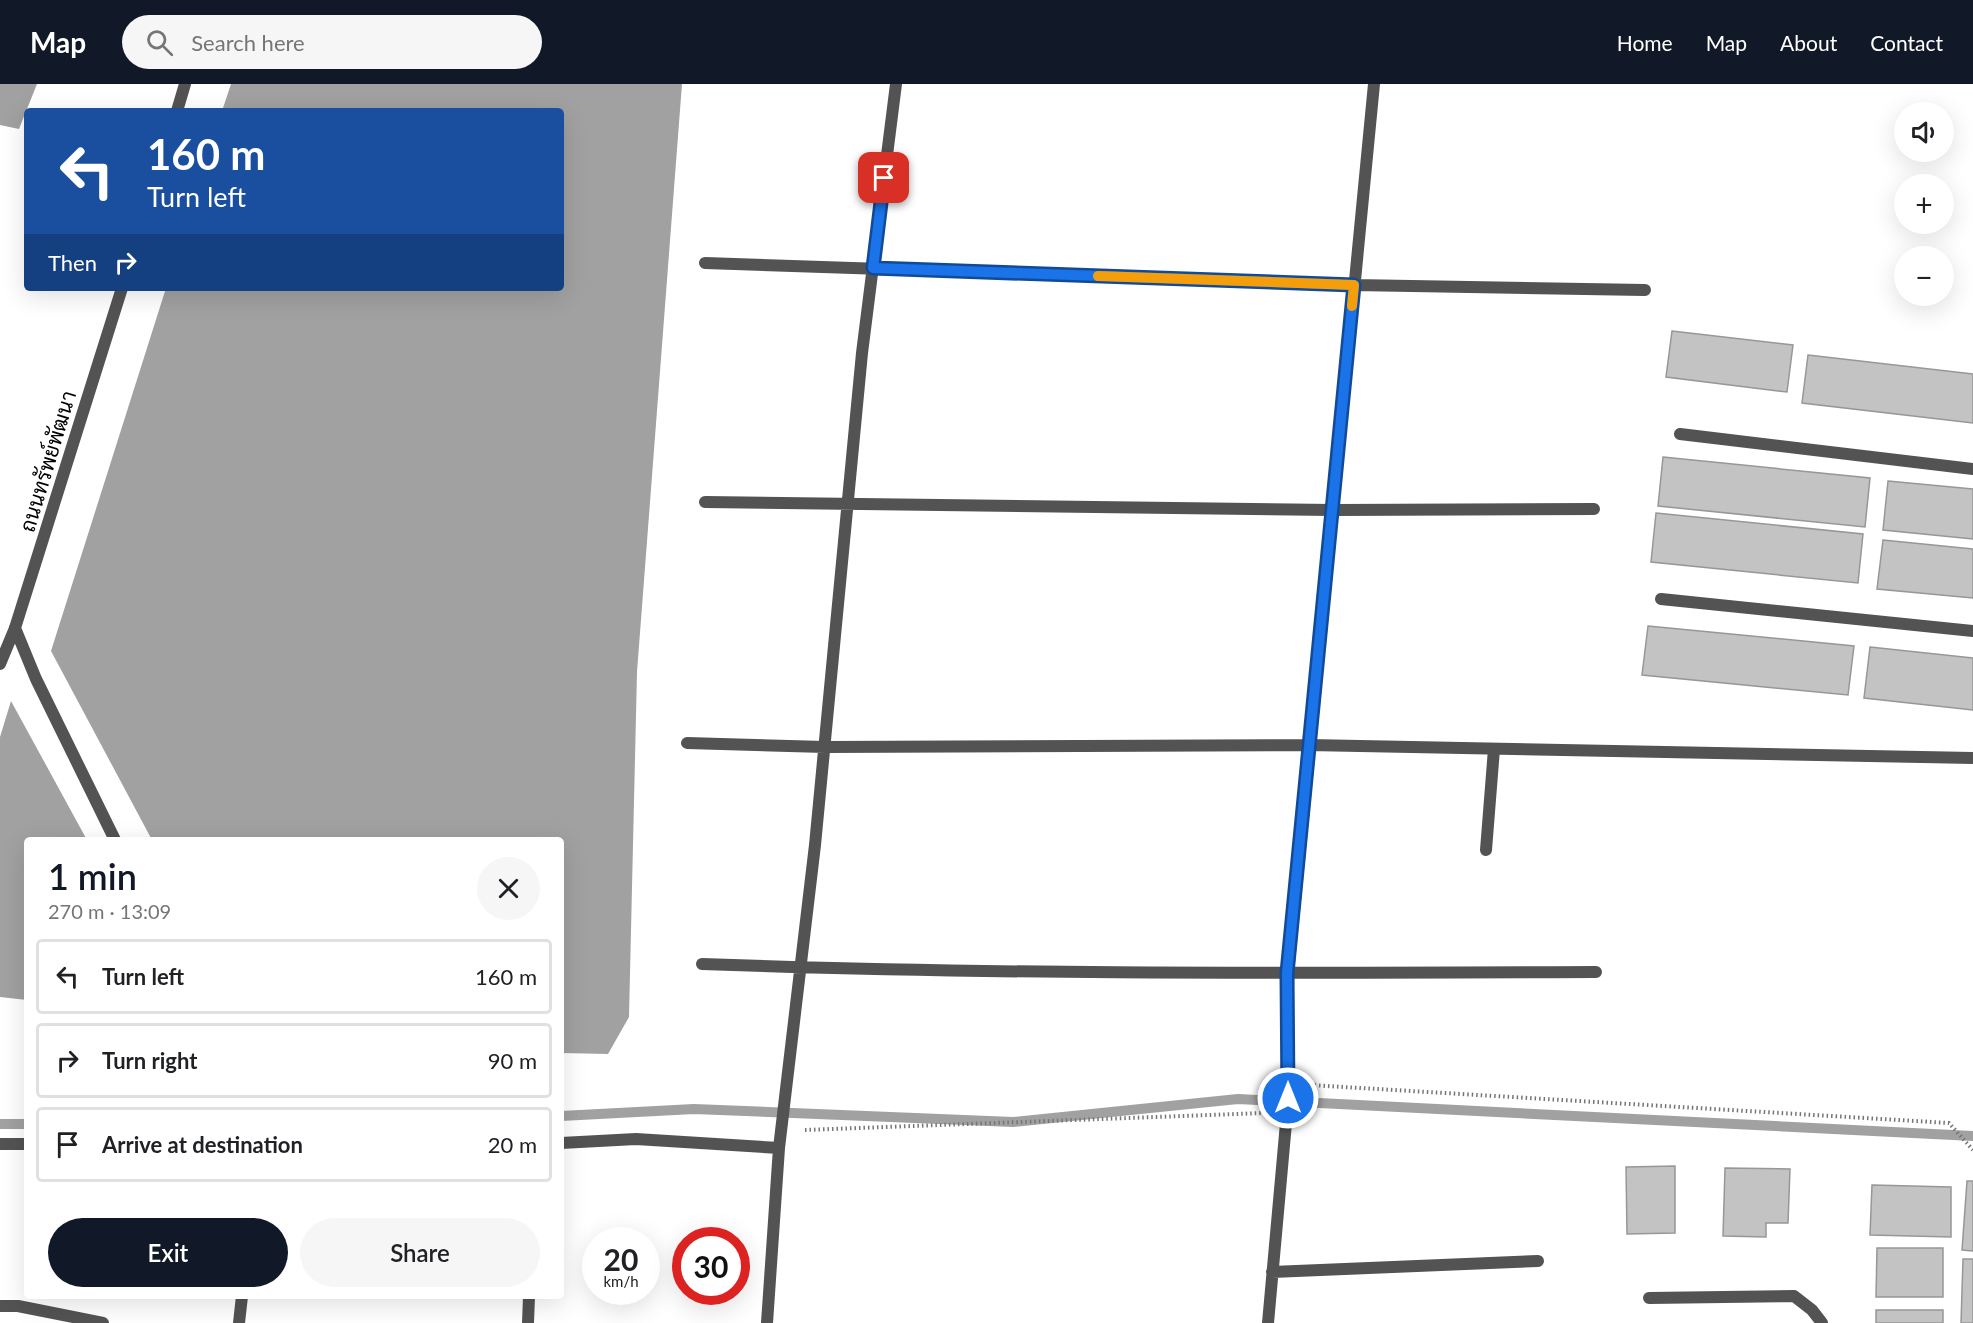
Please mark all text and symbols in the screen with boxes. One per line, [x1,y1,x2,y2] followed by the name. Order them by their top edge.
[122,15,542,69] search box
[30,25,86,59] text: Map
[143,26,176,59] icon: search
[191,29,305,56] text: Search here
[1617,30,1673,55] text: Home
[1706,30,1747,55] text: Map
[1780,30,1837,55] text: About
[1870,30,1943,55] text: Contact
[1894,102,1954,306] map controls
[1894,102,1954,162] button: sound
[147,129,265,179] text: 160 m
[48,132,126,210] icon: left
[858,152,909,203] pin
[867,161,900,194] icon: arrive
[1894,174,1954,234] button: +
[147,180,246,213] text: Turn left
[109,246,142,279] icon: right
[1894,246,1954,306] button: −
[48,249,97,276] text: Then
[14,387,80,535] street label: ถนนทรัพย์พัฒนา
[48,854,137,898] text: 1 min
[477,857,540,920] button: close
[48,899,171,923] text: 270 m · 13:09
[51,960,84,993] icon: left
[102,963,184,990] text: Turn left
[475,963,537,990] text: 160 m
[51,1044,84,1077] icon: right
[102,1047,197,1074] text: Turn right
[488,1047,537,1074] text: 90 m
[1256,1066,1320,1130] position arrow
[51,1128,84,1161] icon: arrive
[102,1131,303,1158] text: Arrive at destination
[488,1131,537,1158] text: 20 m
[48,1218,288,1287] button: Exit
[300,1218,540,1287] button: Share
[672,1227,750,1305] speed limit sign: 30
[604,1241,638,1277] text: 20
[603,1272,639,1290] text: km/h

